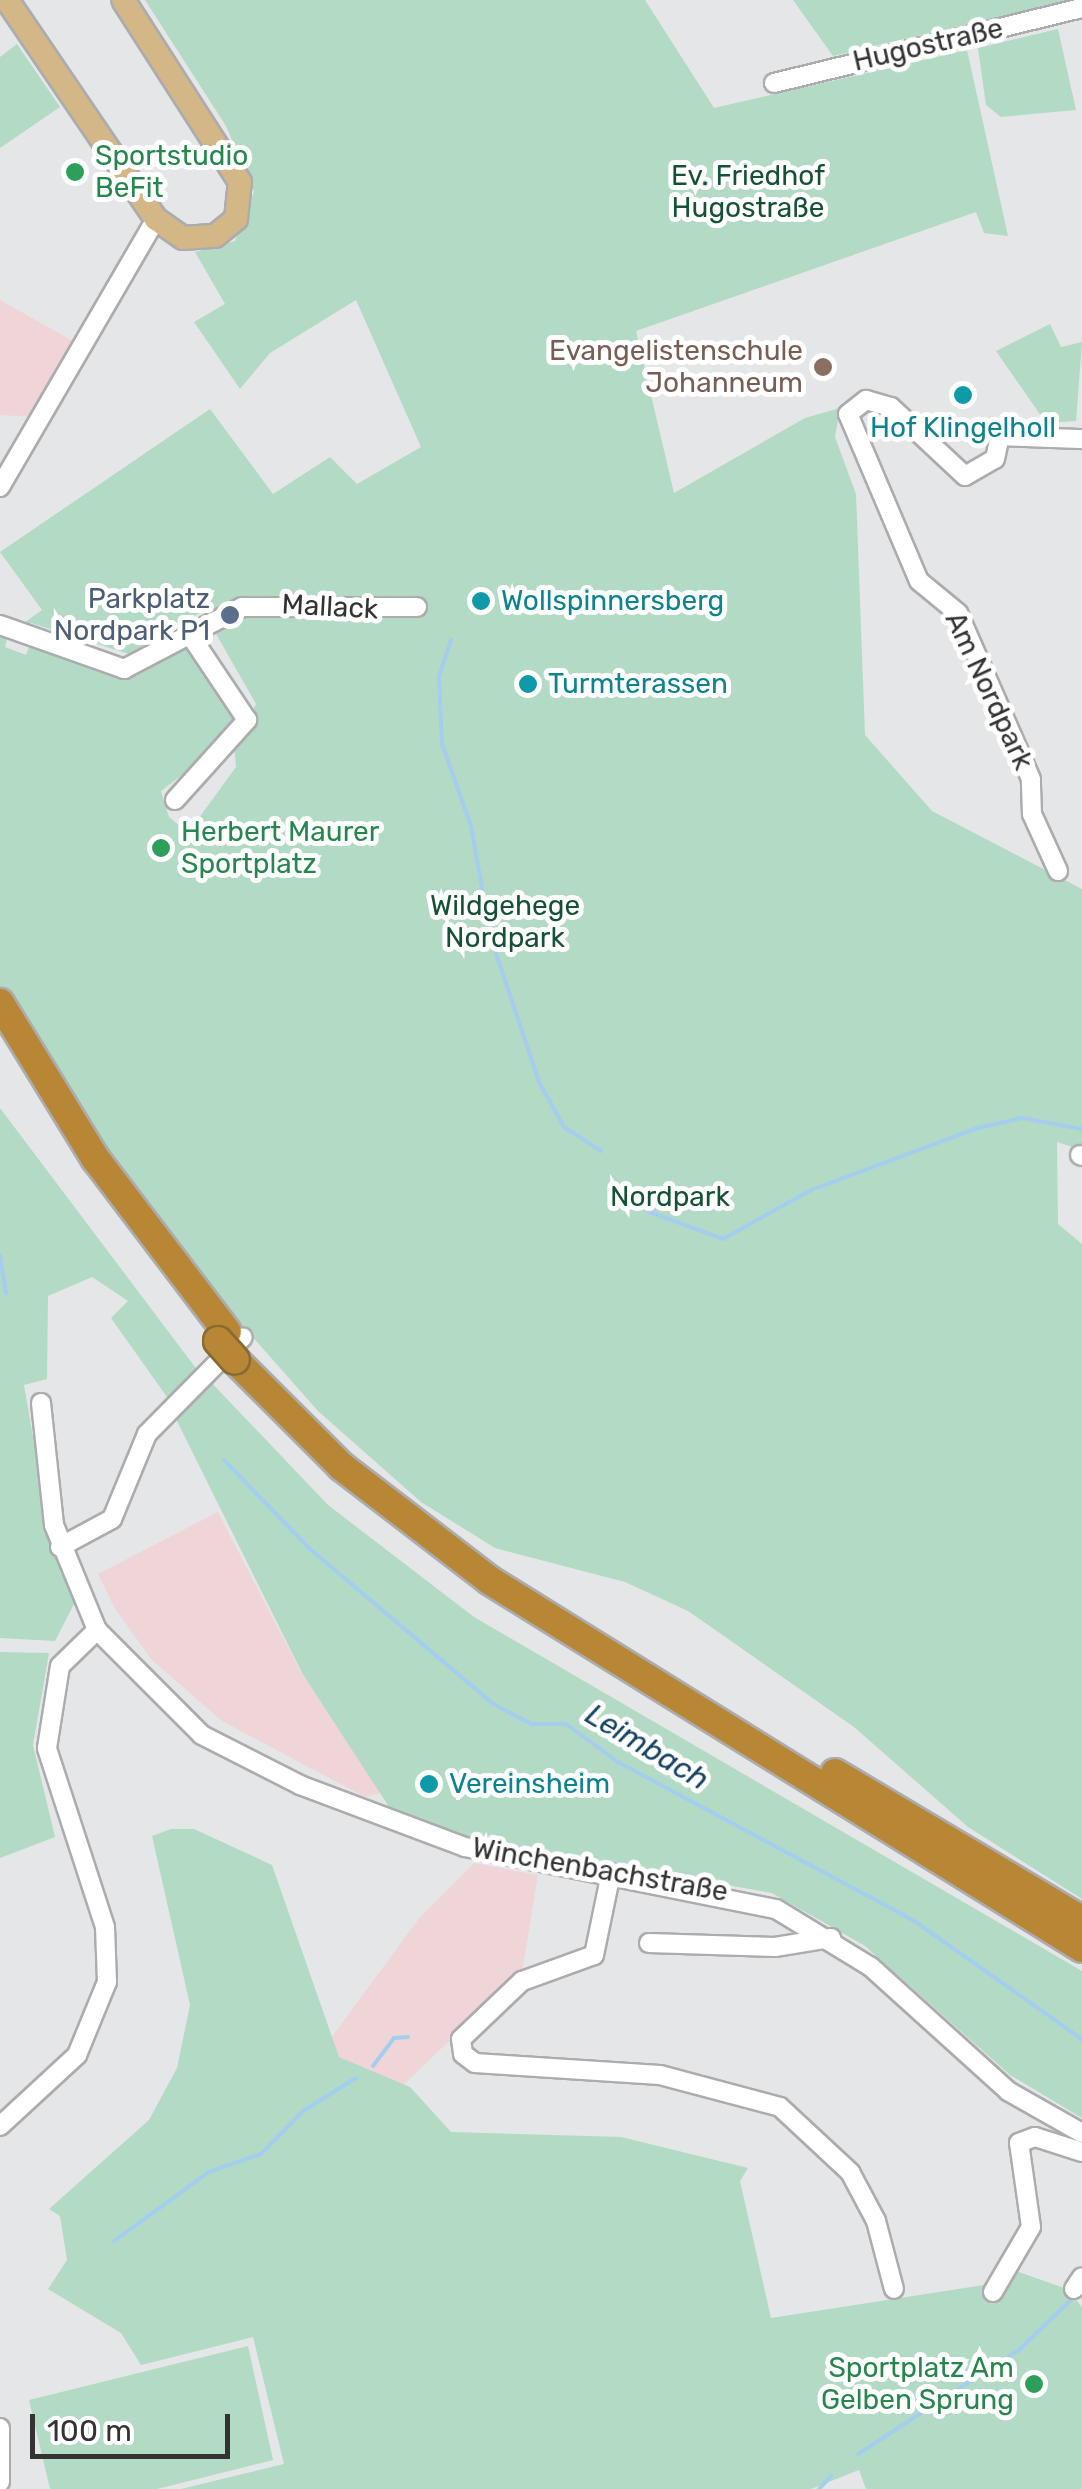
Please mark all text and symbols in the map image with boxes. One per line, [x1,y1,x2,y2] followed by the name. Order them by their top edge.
[850,11,1006,79] street label: Hugostraße
[95,139,248,205] place label: Sportstudio BeFit
[671,159,825,225] park label: Ev. Friedhof Hugostraße
[64,161,86,183] marker: Sportstudio BeFit
[549,334,803,400] place label: Evangelistenschule Johanneum
[812,356,834,378] marker: Evangelistenschule Johanneum
[952,384,974,406] marker: Hof Klingelholl
[870,411,1056,445] place label: Hof Klingelholl
[53,582,210,648] place label: Parkplatz Nordpark P1
[501,584,724,618] place label: Wollspinnersberg
[281,588,379,626] street label: Mallack
[470,590,492,612] marker: Wollspinnersberg
[219,604,241,626] marker: Parkplatz Nordpark P1
[938,607,1040,775] street label: Am Nordpark
[548,667,728,701] place label: Turmterassen
[517,673,539,695] marker: Turmterassen
[181,815,379,881] place label: Herbert Maurer Sportplatz
[150,837,172,859] marker: Herbert Maurer Sportplatz
[430,889,580,955] park label: Wildgehege Nordpark
[610,1180,730,1214] park label: Nordpark
[579,1696,715,1798] water label: Leimbach
[449,1767,610,1801] place label: Vereinsheim
[418,1773,440,1795] marker: Vereinsheim
[469,1831,731,1909] street label: Winchenbachstraße
[821,2351,1014,2417] place label: Sportplatz Am Gelben Sprung
[1023,2373,1045,2395] marker: Sportplatz Am Gelben Sprung
[35,2394,235,2456] scale bar
[47,2413,132,2449] text: 100 m

